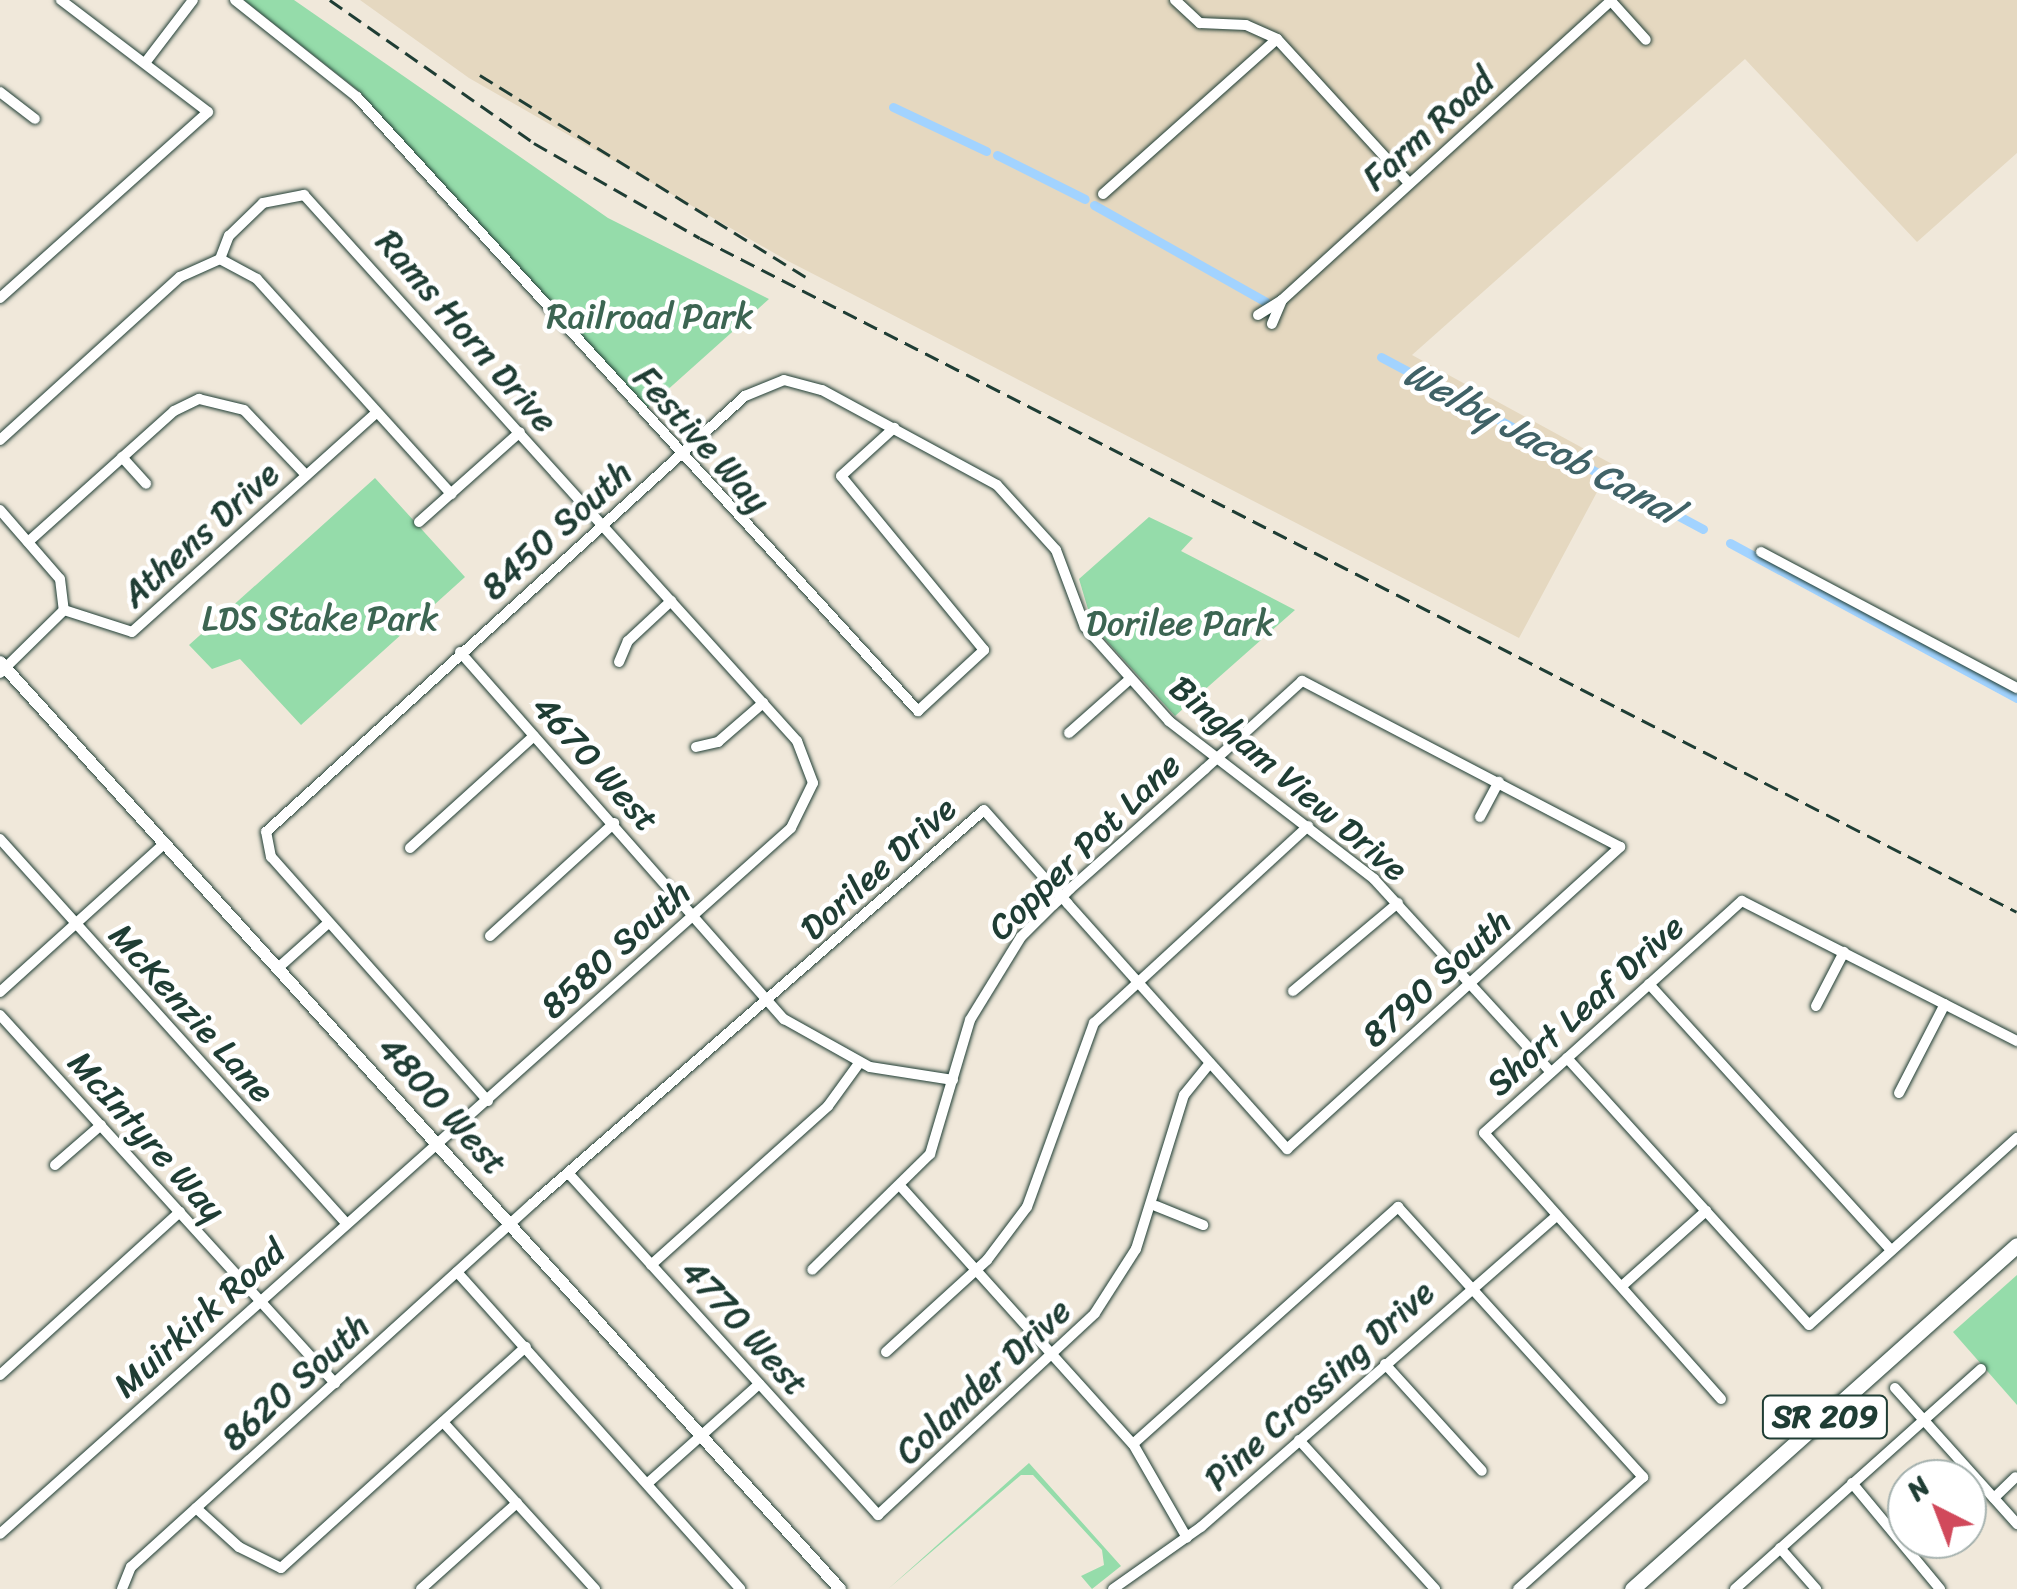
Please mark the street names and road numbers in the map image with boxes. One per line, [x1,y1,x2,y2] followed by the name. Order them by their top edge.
[1354,59,1502,199] street label: Farm Road
[368,221,566,441] street label: Rams Horn Drive
[625,357,779,521] street label: Festive Way
[112,452,288,616] street label: Athens Drive
[472,452,640,608] street label: 8450 South
[1160,665,1418,891] street label: Bingham View Drive
[524,686,668,840] street label: 4670 West
[979,743,1189,949] street label: Copper Pot Lane
[791,787,965,949] street label: Dorilee Drive
[531,871,699,1027] street label: 8580 South
[1353,900,1519,1056] street label: 8790 South
[1478,905,1692,1105] street label: Short Leaf Drive
[100,915,284,1111] street label: McKenzie Lane
[370,1027,516,1183] street label: 4800 West
[59,1042,235,1230] street label: McIntyre Way
[104,1230,294,1406] street label: Muirkirk Road
[673,1250,817,1404] street label: 4770 West
[1195,1270,1443,1500] street label: Pine Crossing Drive
[887,1289,1079,1473] street label: Colander Drive
[212,1305,378,1459] street label: 8620 South
[1760,1390,1890,1444] road number: SR 209

